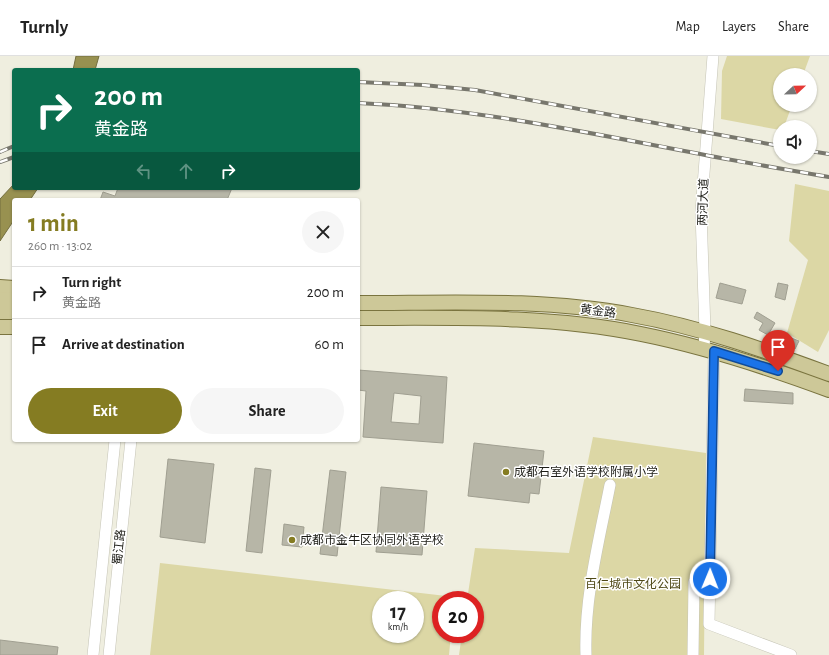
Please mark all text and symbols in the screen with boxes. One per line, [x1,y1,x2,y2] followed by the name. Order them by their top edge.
[20,18,68,37] text: Turnly
[675,20,700,34] text: Map
[722,20,756,34] text: Layers
[778,20,809,34] text: Share
[773,68,817,112] north arrow
[773,68,817,164] map controls
[94,83,163,111] text: 200 m
[28,84,80,136] icon: right
[773,120,817,164] button: sound
[94,121,148,139] text: 黄金路
[133,160,155,182] icon: left
[175,160,197,182] icon: ahead
[217,160,239,182] icon: right
[695,178,710,226] street label: 两河大道
[302,211,344,253] button: close
[28,212,79,236] text: 1 min
[28,240,92,253] text: 260 m · 13:02
[62,275,121,290] text: Turn right
[28,282,50,304] icon: right
[307,285,344,300] text: 200 m
[62,297,101,310] text: 黄金路
[579,302,617,319] street label: 黄金路
[761,330,795,371] pin
[28,334,50,356] icon: arrive
[767,336,789,358] icon: arrive
[62,337,185,352] text: Arrive at destination
[315,337,344,352] text: 60 m
[28,388,182,434] button: Exit
[190,388,344,434] button: Share
[514,465,658,478] place label: 成都石室外语学校附属小学
[501,467,511,477] marker: 成都石室外语学校附属小学
[110,528,127,566] street label: 蜀江路
[300,533,444,546] place label: 成都市金牛区协同外语学校
[287,535,297,545] marker: 成都市金牛区协同外语学校
[689,558,731,600] position arrow
[585,577,681,590] park label: 百仁城市文化公园
[432,591,484,643] speed limit sign: 20
[390,602,406,622] text: 17
[388,622,408,632] text: km/h

